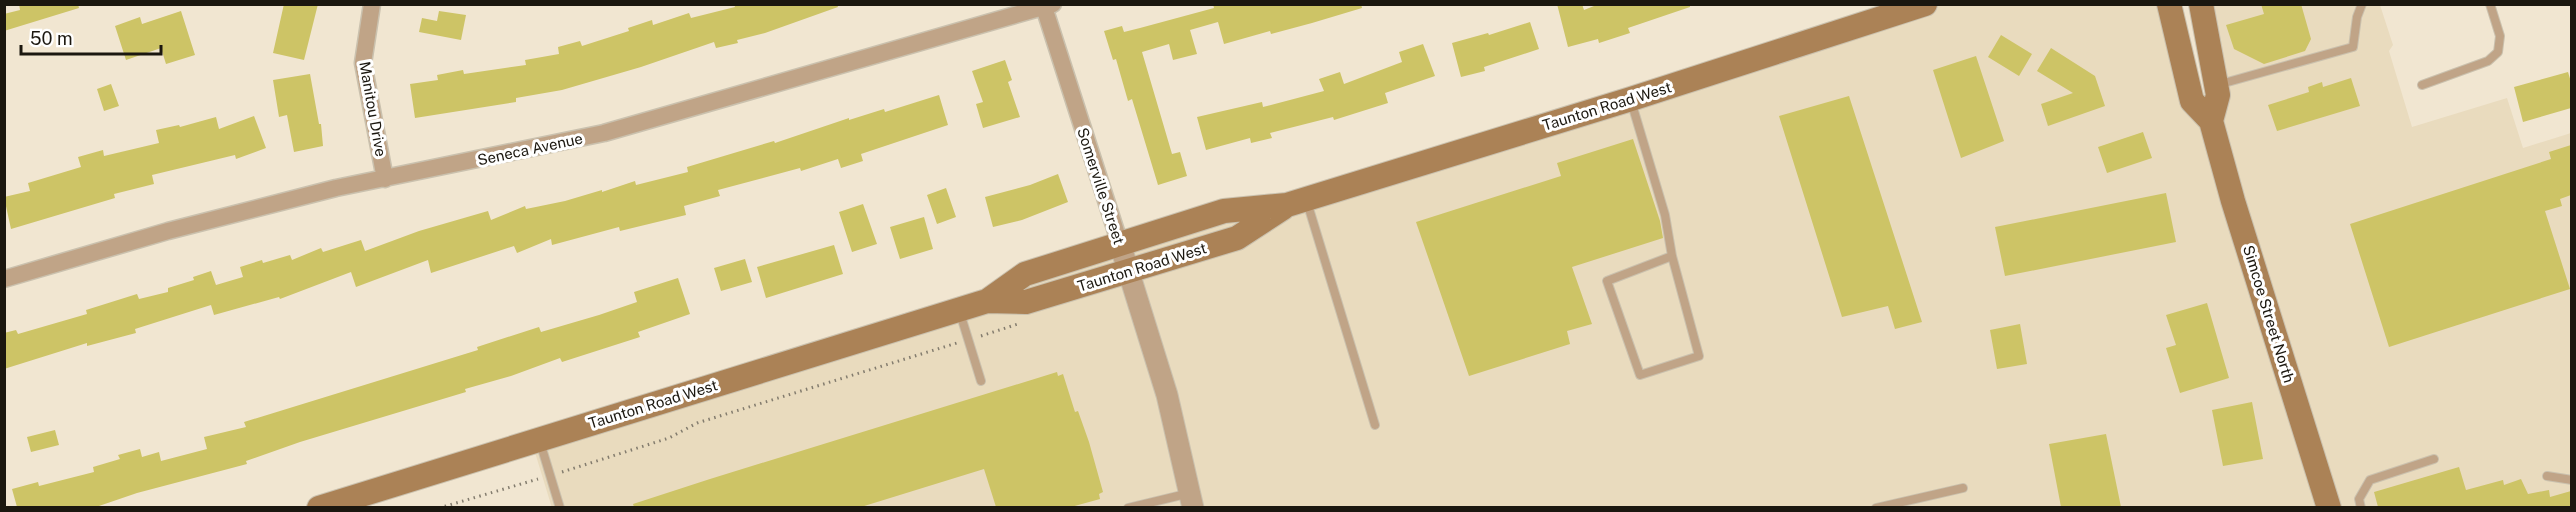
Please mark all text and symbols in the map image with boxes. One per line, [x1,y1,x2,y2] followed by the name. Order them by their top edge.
[21,18,160,56] scale bar
[30,28,73,49] text: 50 m
[356,60,390,158] street label: Manitou Drive
[1540,78,1674,134] street label: Taunton Road West
[1074,125,1128,247] street label: Somerville Street
[476,130,584,168] street label: Seneca Avenue
[1075,239,1209,295] street label: Taunton Road West
[2240,243,2298,385] street label: Simcoe Street North
[586,376,720,432] street label: Taunton Road West

